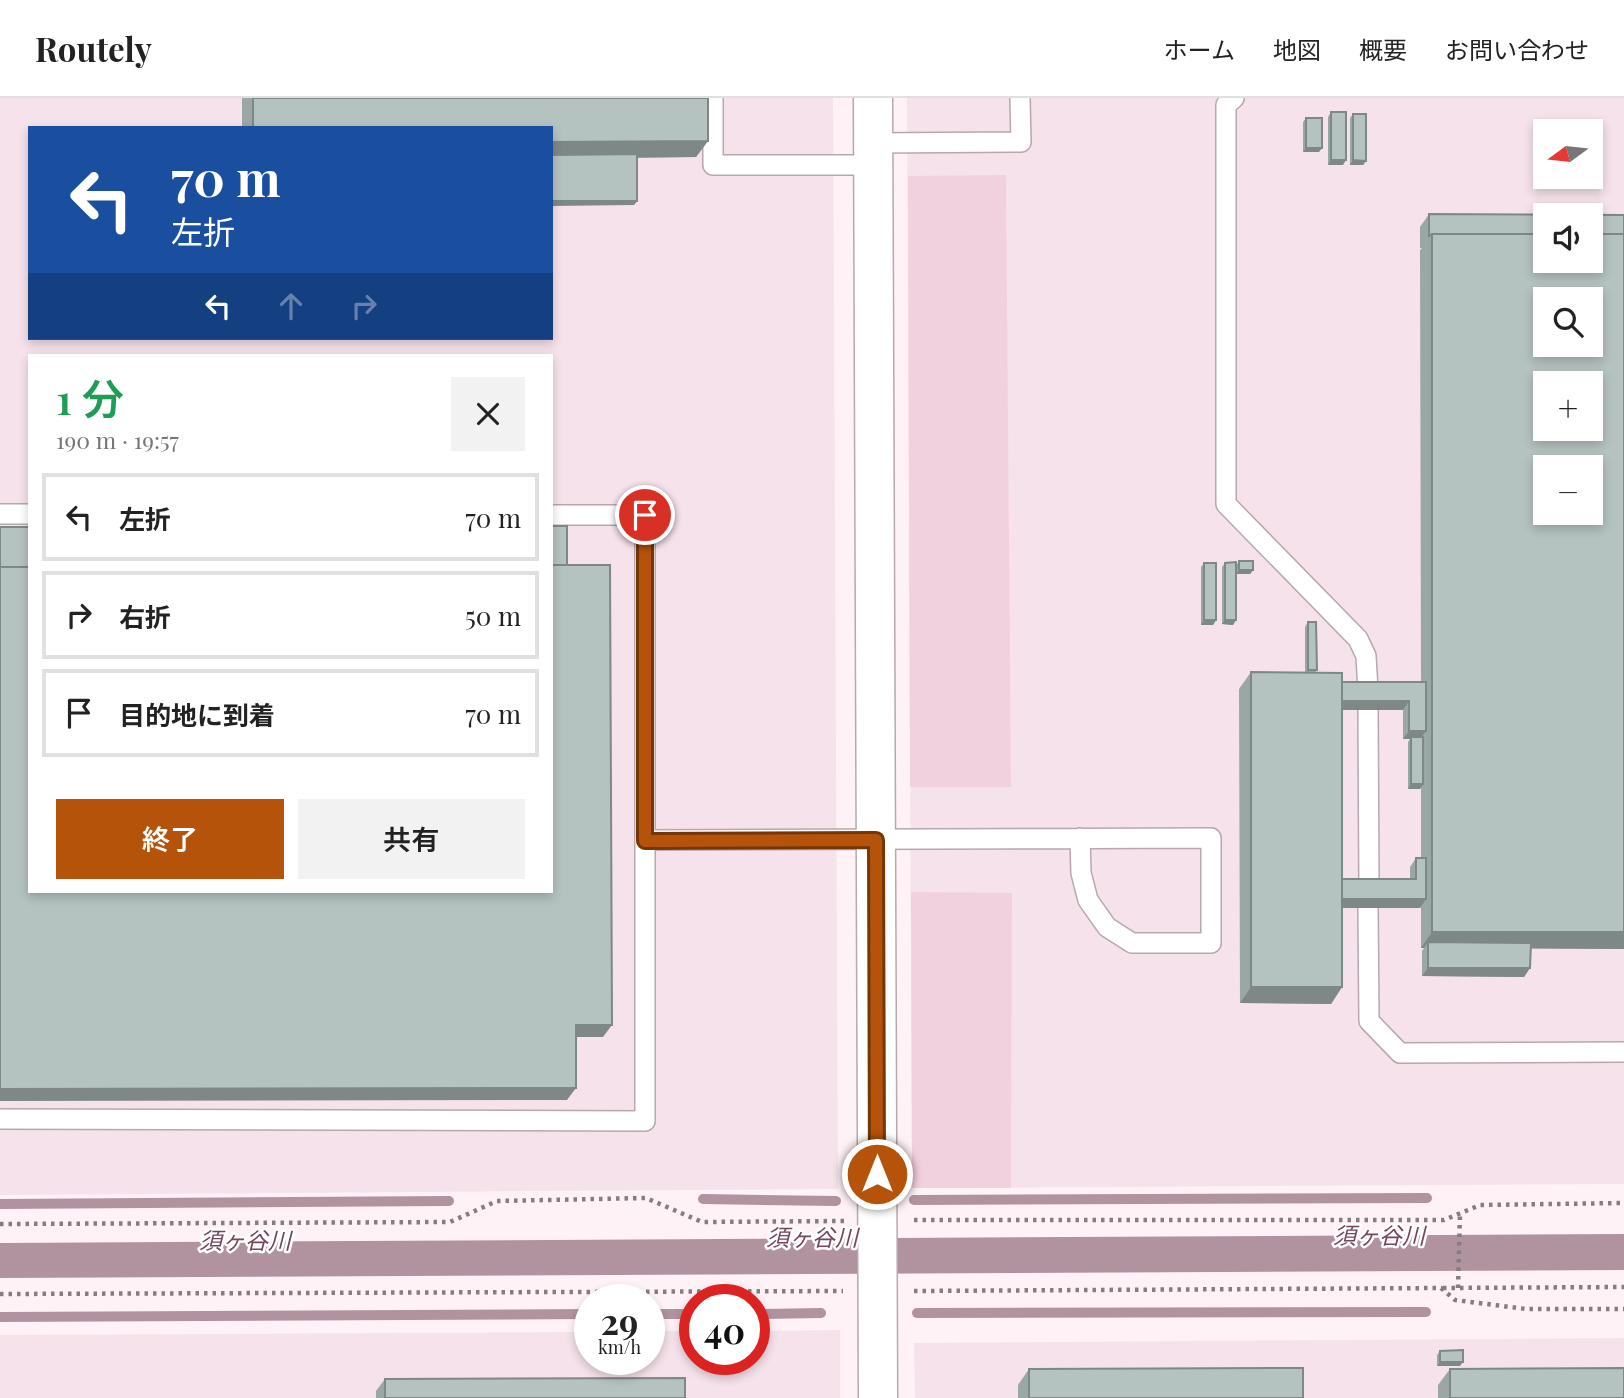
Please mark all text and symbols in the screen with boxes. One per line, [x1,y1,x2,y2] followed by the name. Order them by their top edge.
[35,26,152,70] text: Routely
[1164,33,1235,65] text: ホーム
[1273,33,1321,65] text: 地図
[1359,33,1407,65] text: 概要
[1445,33,1589,65] text: お問い合わせ
[1533,119,1603,189] north arrow
[1533,119,1603,525] map controls
[171,144,281,209] text: 70 m
[56,154,147,245] icon: left
[1533,203,1603,273] button: sound
[171,209,235,252] text: 左折
[199,287,237,325] icon: left
[272,287,310,325] icon: ahead
[345,287,383,325] icon: right
[1533,287,1603,357] button: search
[56,370,124,426] text: 1 分
[1533,371,1603,441] button: +
[451,377,525,451] button: close
[56,424,179,455] text: 190 m · 19:57
[1533,455,1603,525] button: −
[615,485,675,545] pin
[626,496,664,534] icon: arrive
[60,498,98,536] icon: left
[465,500,521,535] text: 70 m
[119,501,171,536] text: 左折
[60,596,98,634] icon: right
[465,598,521,633] text: 50 m
[119,599,171,634] text: 右折
[60,694,98,732] icon: arrive
[465,696,521,731] text: 70 m
[119,697,275,732] text: 目的地に到着
[56,799,284,879] button: 終了
[298,799,525,879] button: 共有
[840,1137,914,1211] position arrow
[1333,1219,1428,1250] water label: 須ヶ谷川
[766,1221,861,1252] water label: 須ヶ谷川
[199,1224,294,1255] water label: 須ヶ谷川
[679,1284,770,1375] speed limit sign: 40
[601,1297,638,1344] text: 29
[598,1335,641,1359] text: km/h

